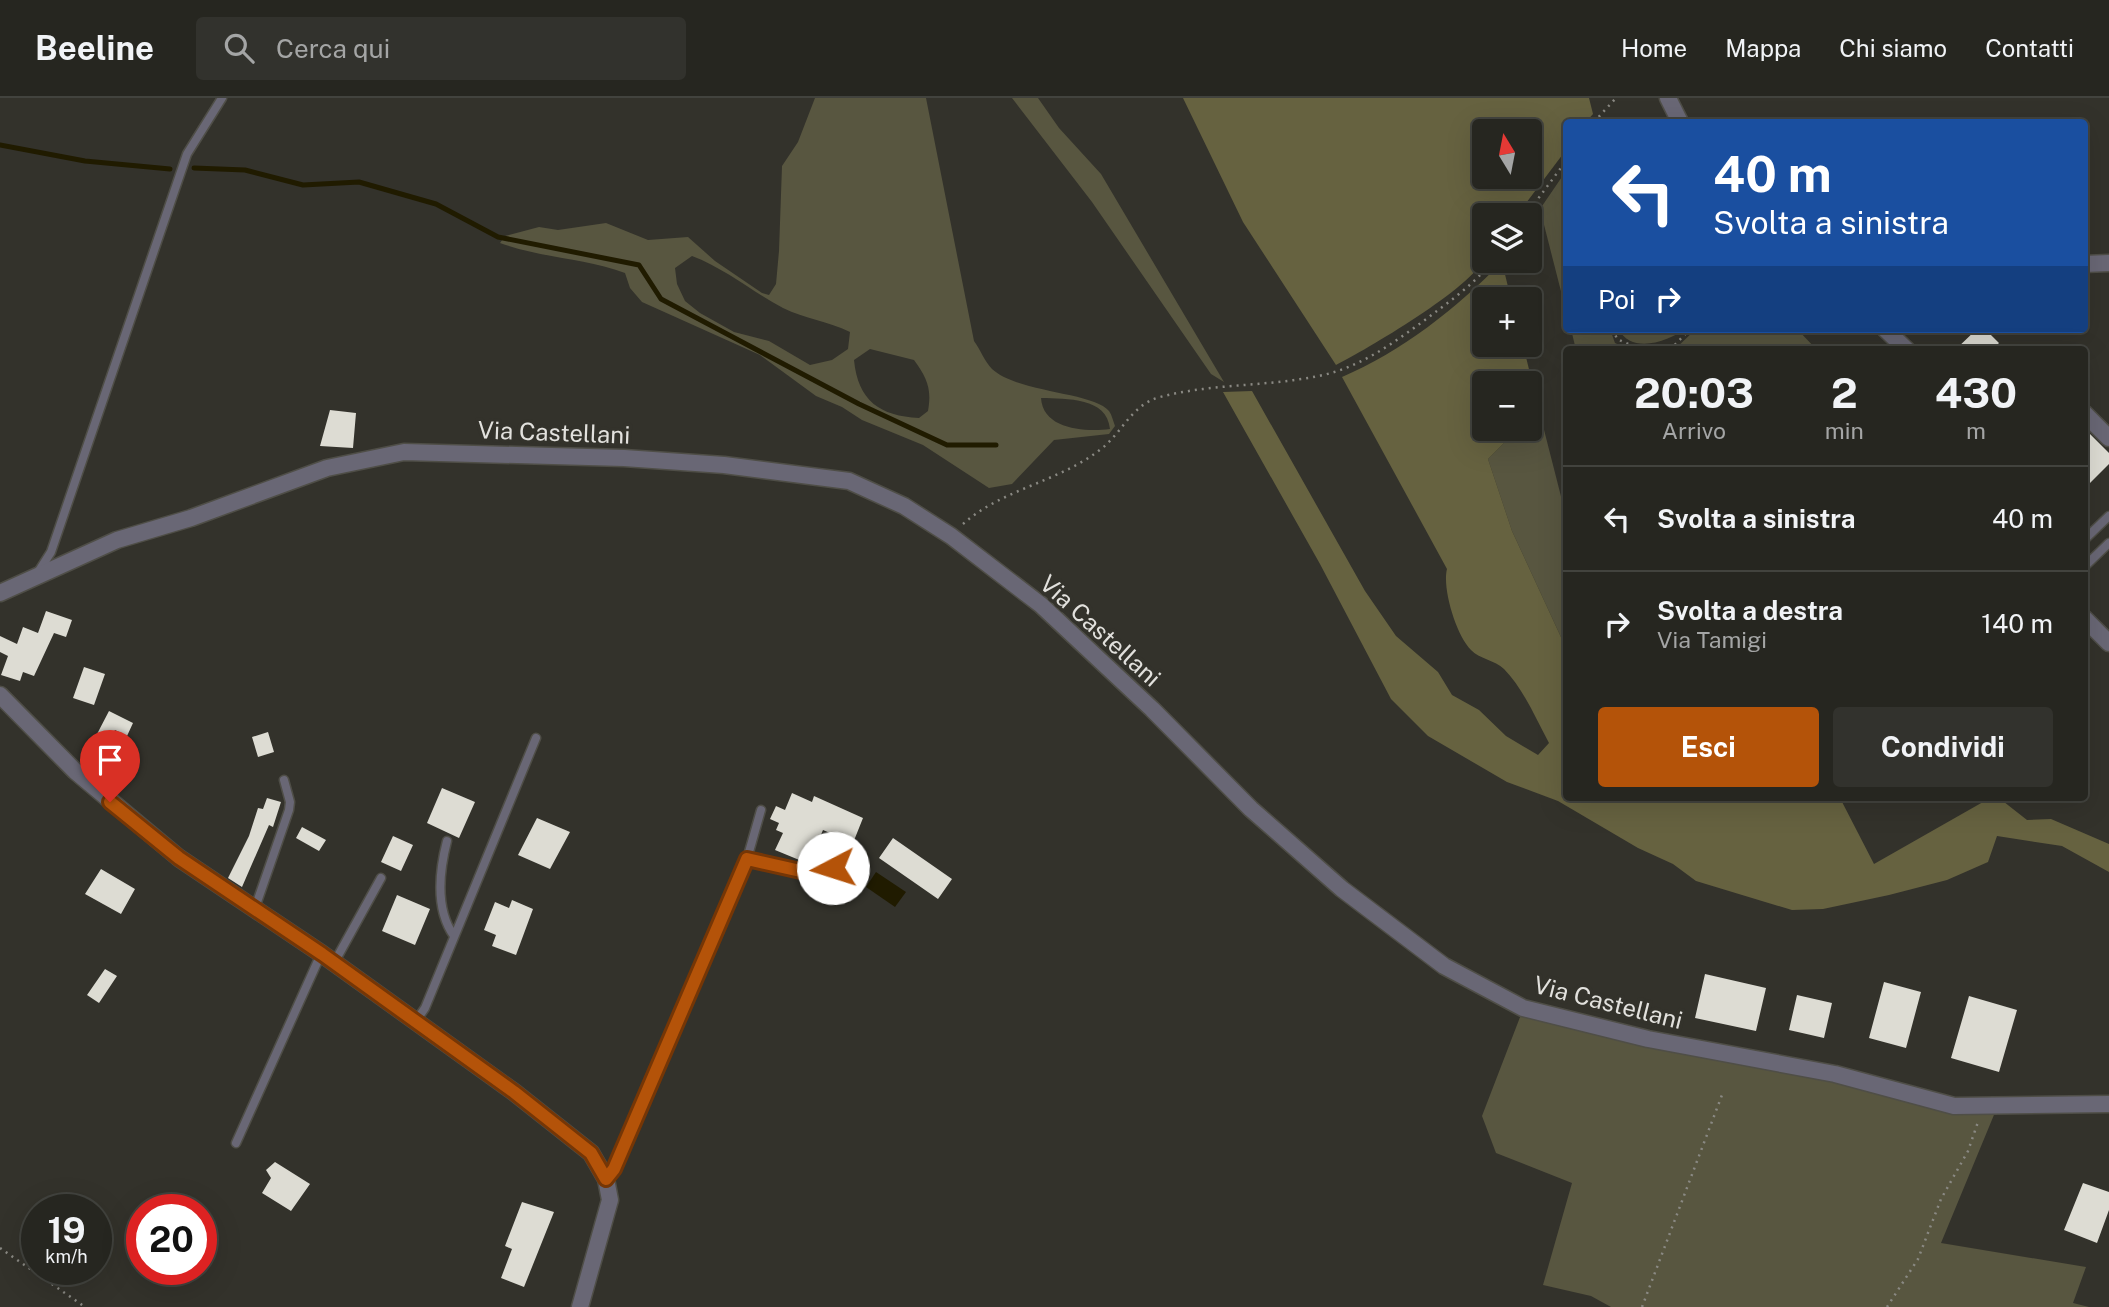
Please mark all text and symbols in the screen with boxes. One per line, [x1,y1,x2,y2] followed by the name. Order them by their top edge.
[196,17,686,80] search box
[35,29,154,67] text: Beeline
[220,29,258,67] icon: search
[276,33,390,64] text: Cerca qui
[1621,34,1687,62] text: Home
[1725,34,1801,62] text: Mappa
[1839,34,1947,62] text: Chi siamo
[1985,34,2074,62] text: Contatti
[1472,119,1542,189] north arrow
[1472,119,1542,441] map controls
[1713,145,1832,203] text: 40 m
[1598,147,1689,238] icon: left
[1472,203,1542,273] button: layers
[1713,204,1949,241] text: Svolta a sinistra
[1649,280,1687,318] icon: right
[1598,284,1635,315] text: Poi
[1472,287,1542,357] button: +
[1634,368,1754,417] text: 20:03
[1831,368,1858,417] text: 2
[1935,368,2017,417] text: 430
[1472,371,1542,441] button: −
[477,415,631,449] street label: Via Castellani
[1662,417,1726,444] text: Arrivo
[1825,417,1864,444] text: min
[1966,417,1986,444] text: m
[1598,500,1636,538] icon: left
[1657,503,1855,534] text: Svolta a sinistra
[1992,503,2053,534] text: 40 m
[1035,569,1167,692] street label: Via Castellani
[1657,595,1843,626] text: Svolta a destra
[1598,605,1636,643] icon: right
[1981,608,2053,639] text: 140 m
[1657,626,1767,653] text: Via Tamigi
[1598,707,1819,787] button: Esci
[1833,707,2053,787] button: Condividi
[80,730,140,802] pin
[91,741,129,779] icon: arrive
[796,831,870,905] position arrow
[1531,970,1686,1034] street label: Via Castellani
[126,1194,217,1285] speed limit sign: 20
[47,1210,86,1251] text: 19
[45,1246,88,1267] text: km/h

